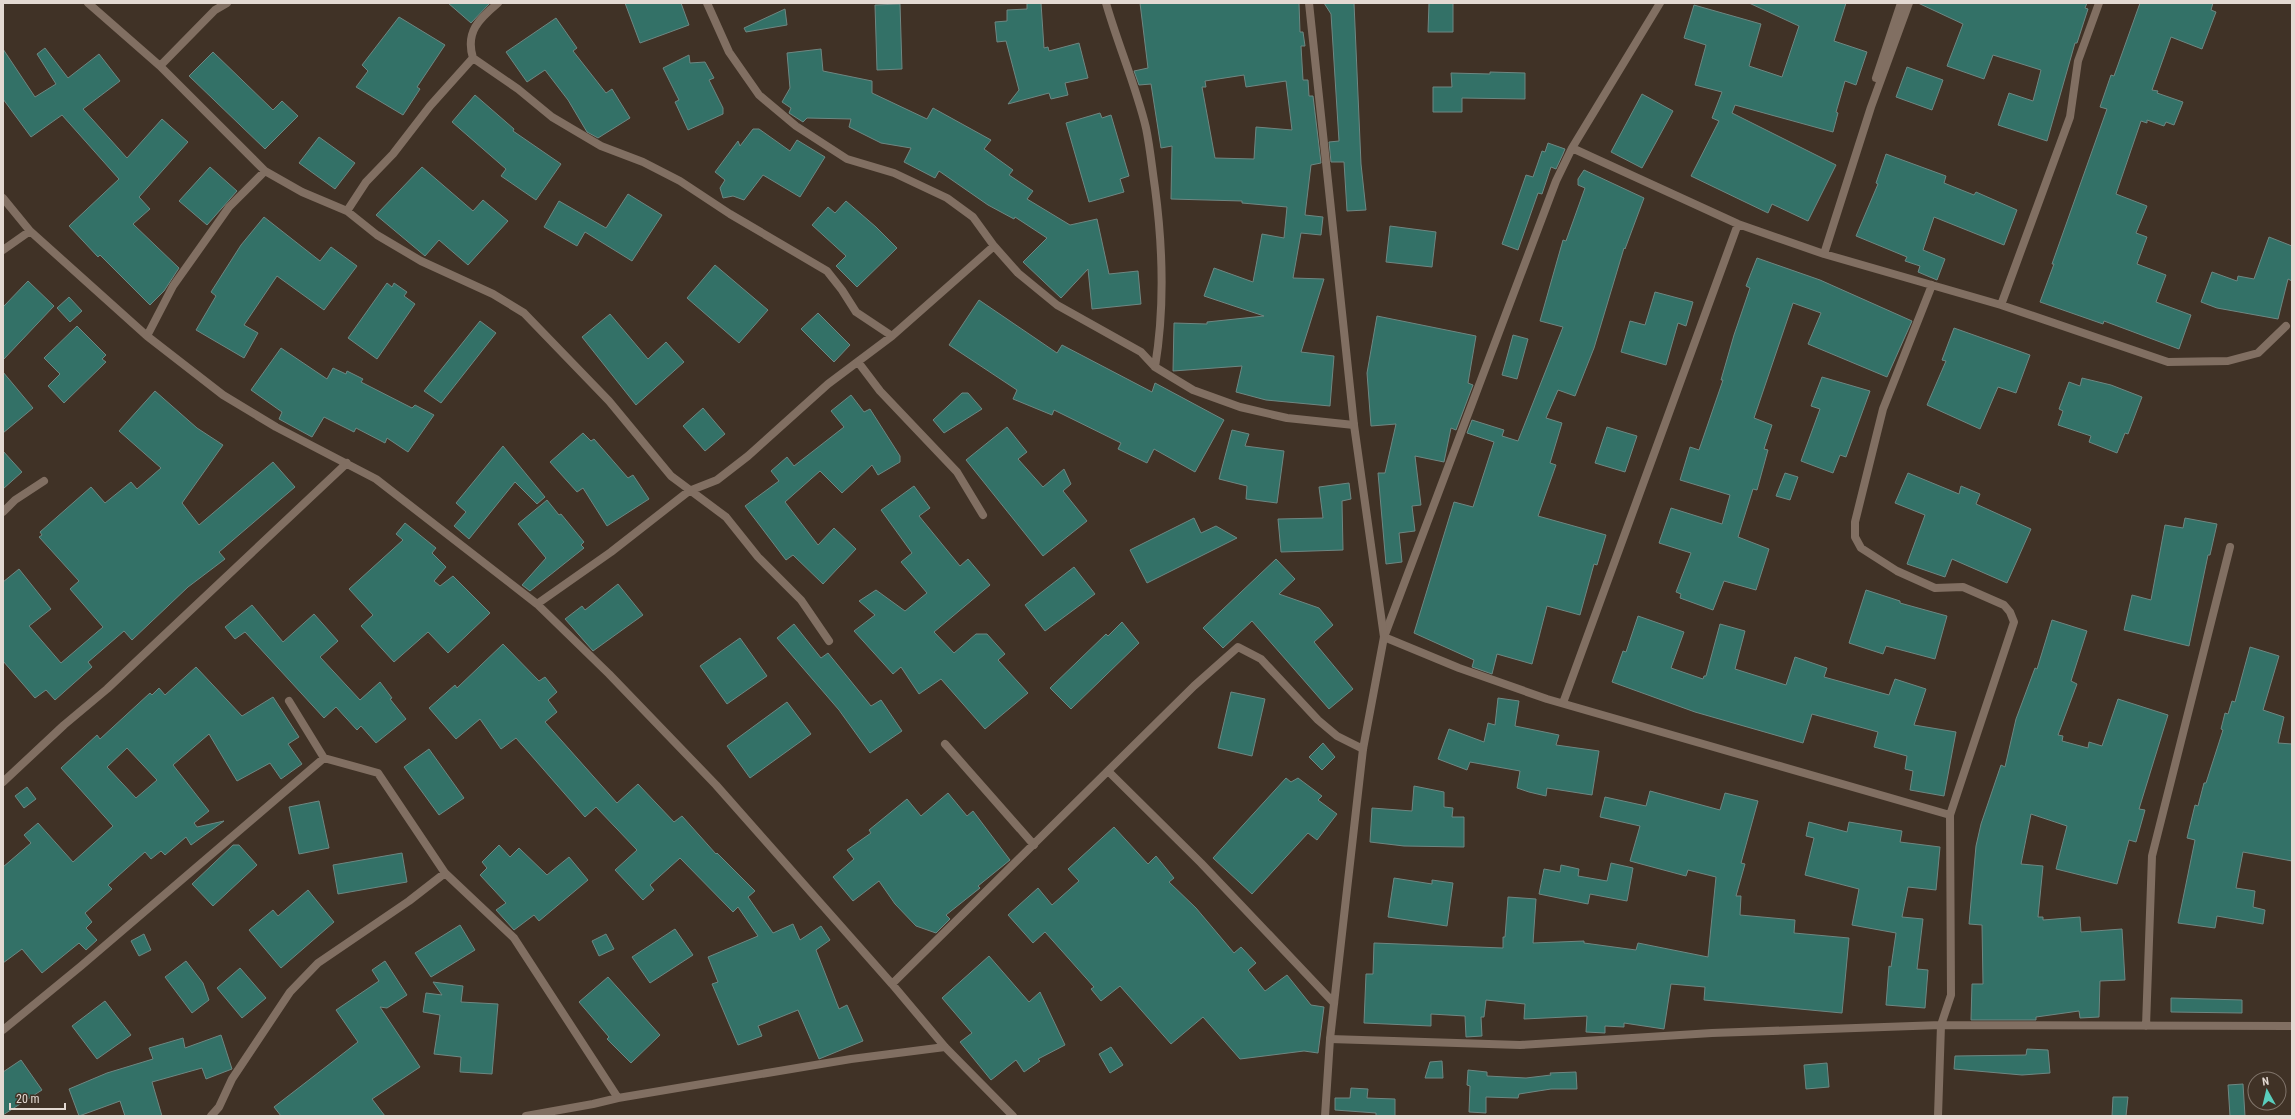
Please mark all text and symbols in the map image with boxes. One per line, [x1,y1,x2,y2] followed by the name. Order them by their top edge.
[2247,1071,2287,1111] north arrow
[2261,1075,2270,1088] text: N
[10,1085,65,1111] scale bar
[16,1092,40,1106] text: 20 m

